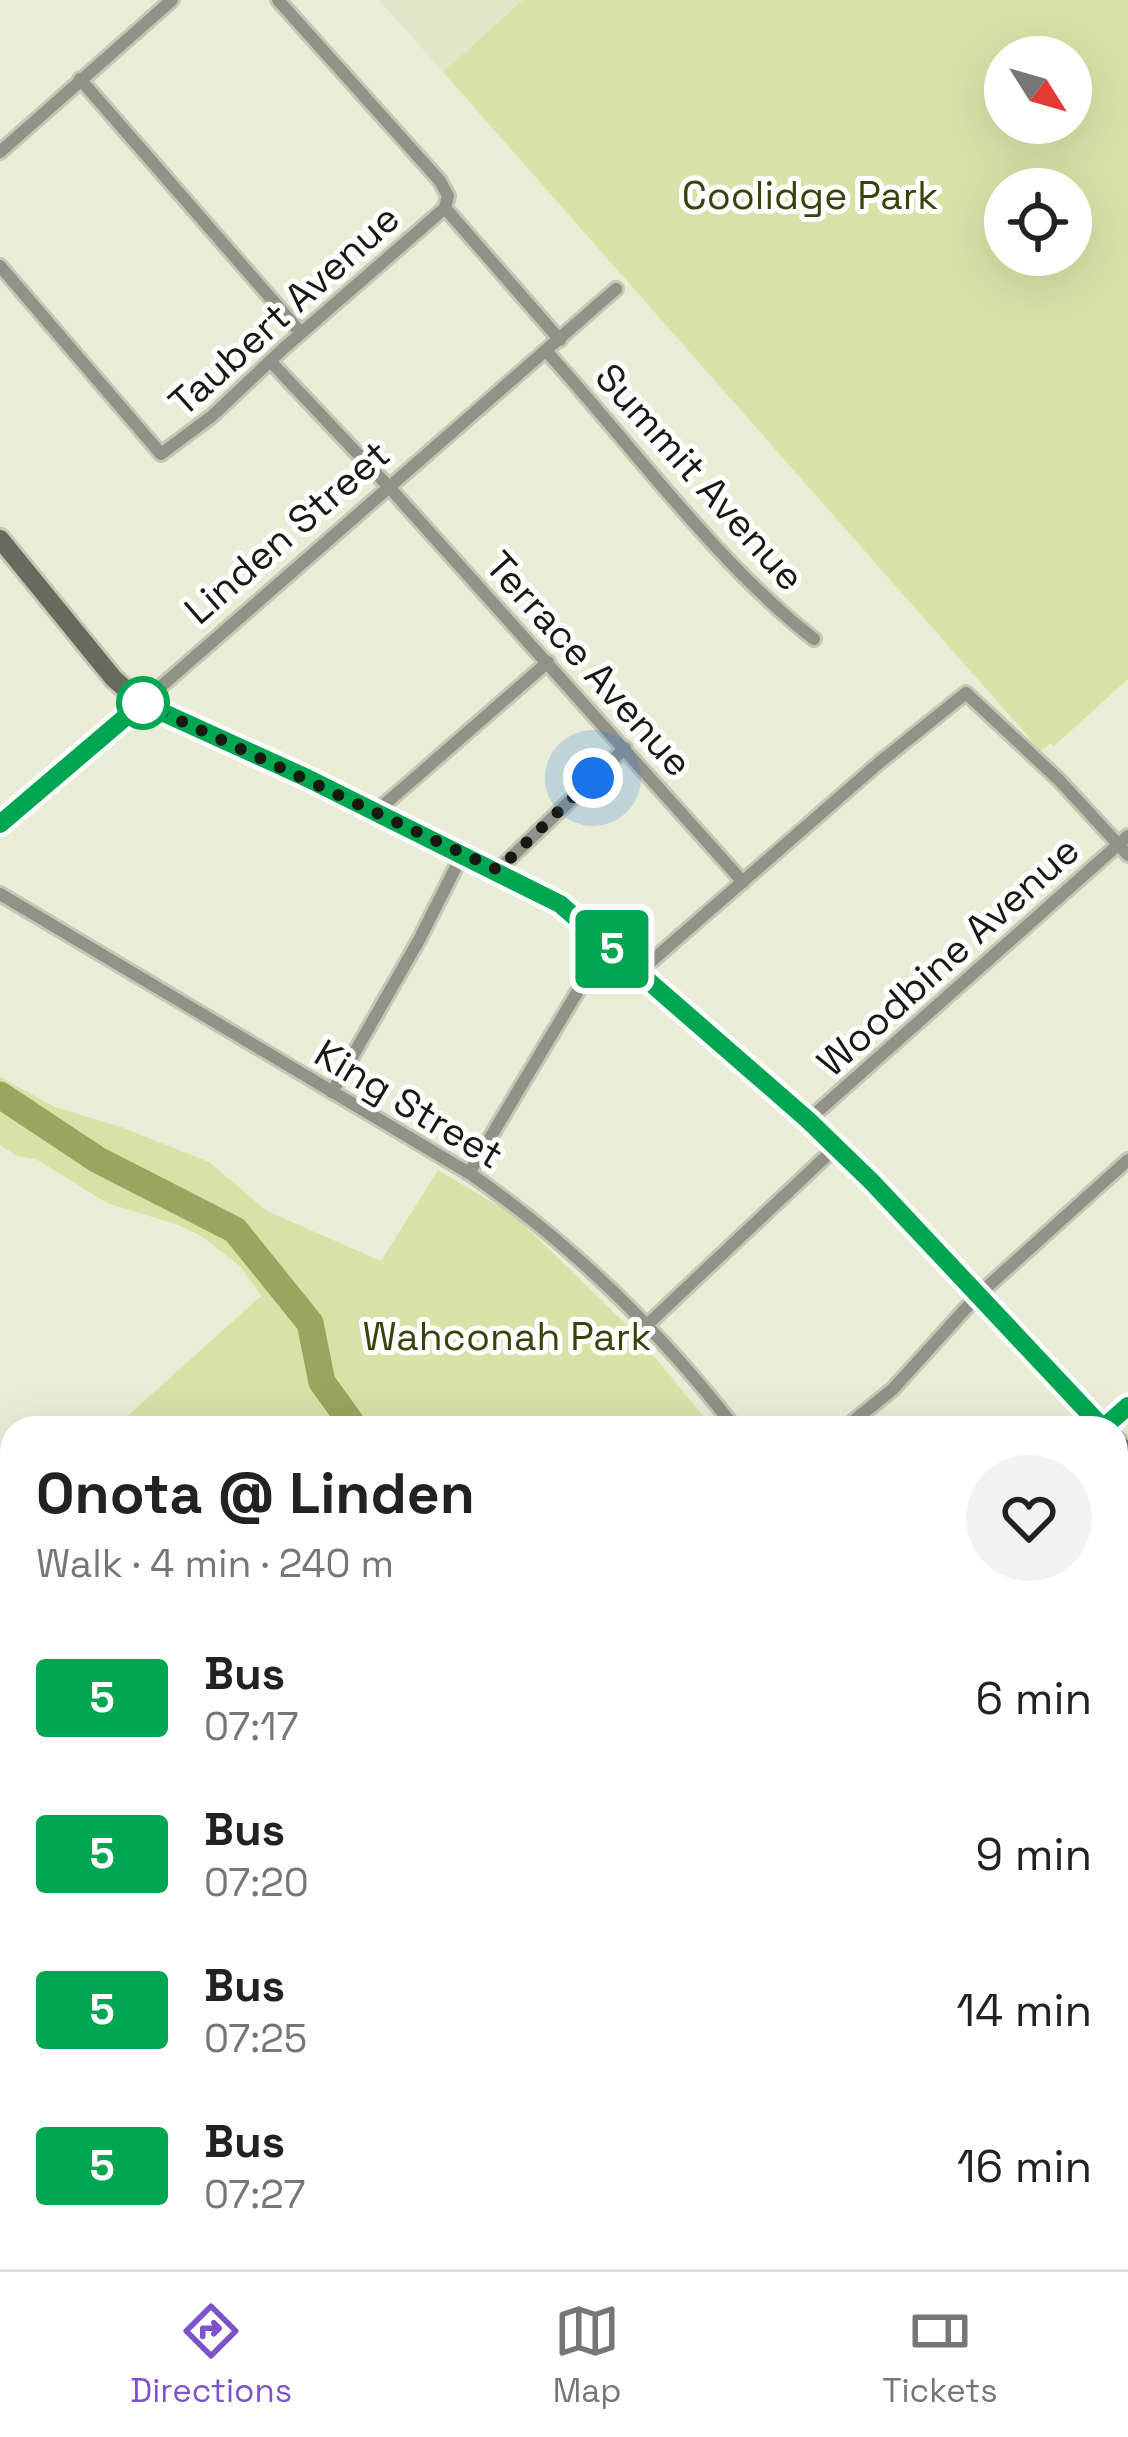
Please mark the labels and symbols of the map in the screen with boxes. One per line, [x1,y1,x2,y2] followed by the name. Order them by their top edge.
[984,36,1092,144] north arrow
[682,171,938,220] park label: Coolidge Park
[159,194,409,426] street label: Taubert Avenue
[585,353,815,601] street label: Summit Avenue
[174,430,400,634] street label: Linden Street
[475,541,703,787] street label: Terrace Avenue
[118,678,168,728] unlabelled marker
[563,748,623,808] your location
[807,825,1089,1087] street label: Woodbine Avenue
[573,910,651,988] line badge: 5
[306,1029,512,1179] street label: King Street
[363,1312,651,1361] park label: Wahconah Park

